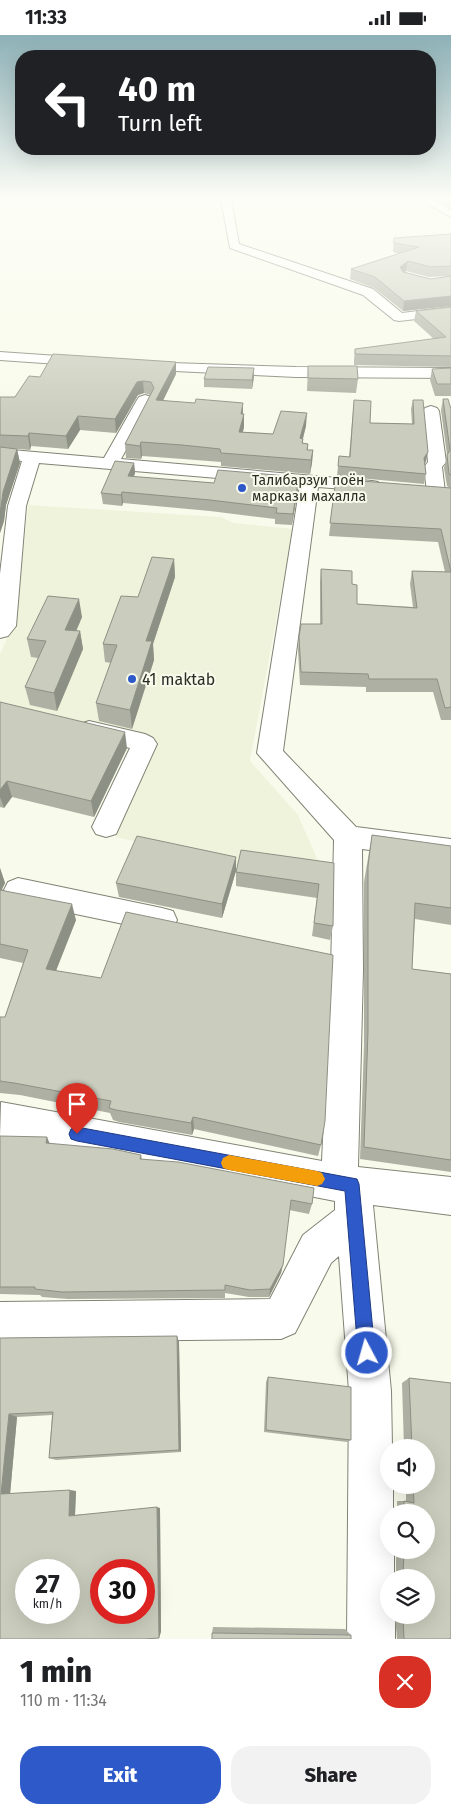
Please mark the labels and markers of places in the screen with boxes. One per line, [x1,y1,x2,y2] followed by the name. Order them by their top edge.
[252,472,366,505] place label: Талибарзуи поён маркази махалла
[236,482,248,494] marker: Талибарзуи поён маркази махалла
[142,670,215,689] place label: 41 maktab
[126,673,138,685] marker: 41 maktab
[56,1083,98,1134] pin

